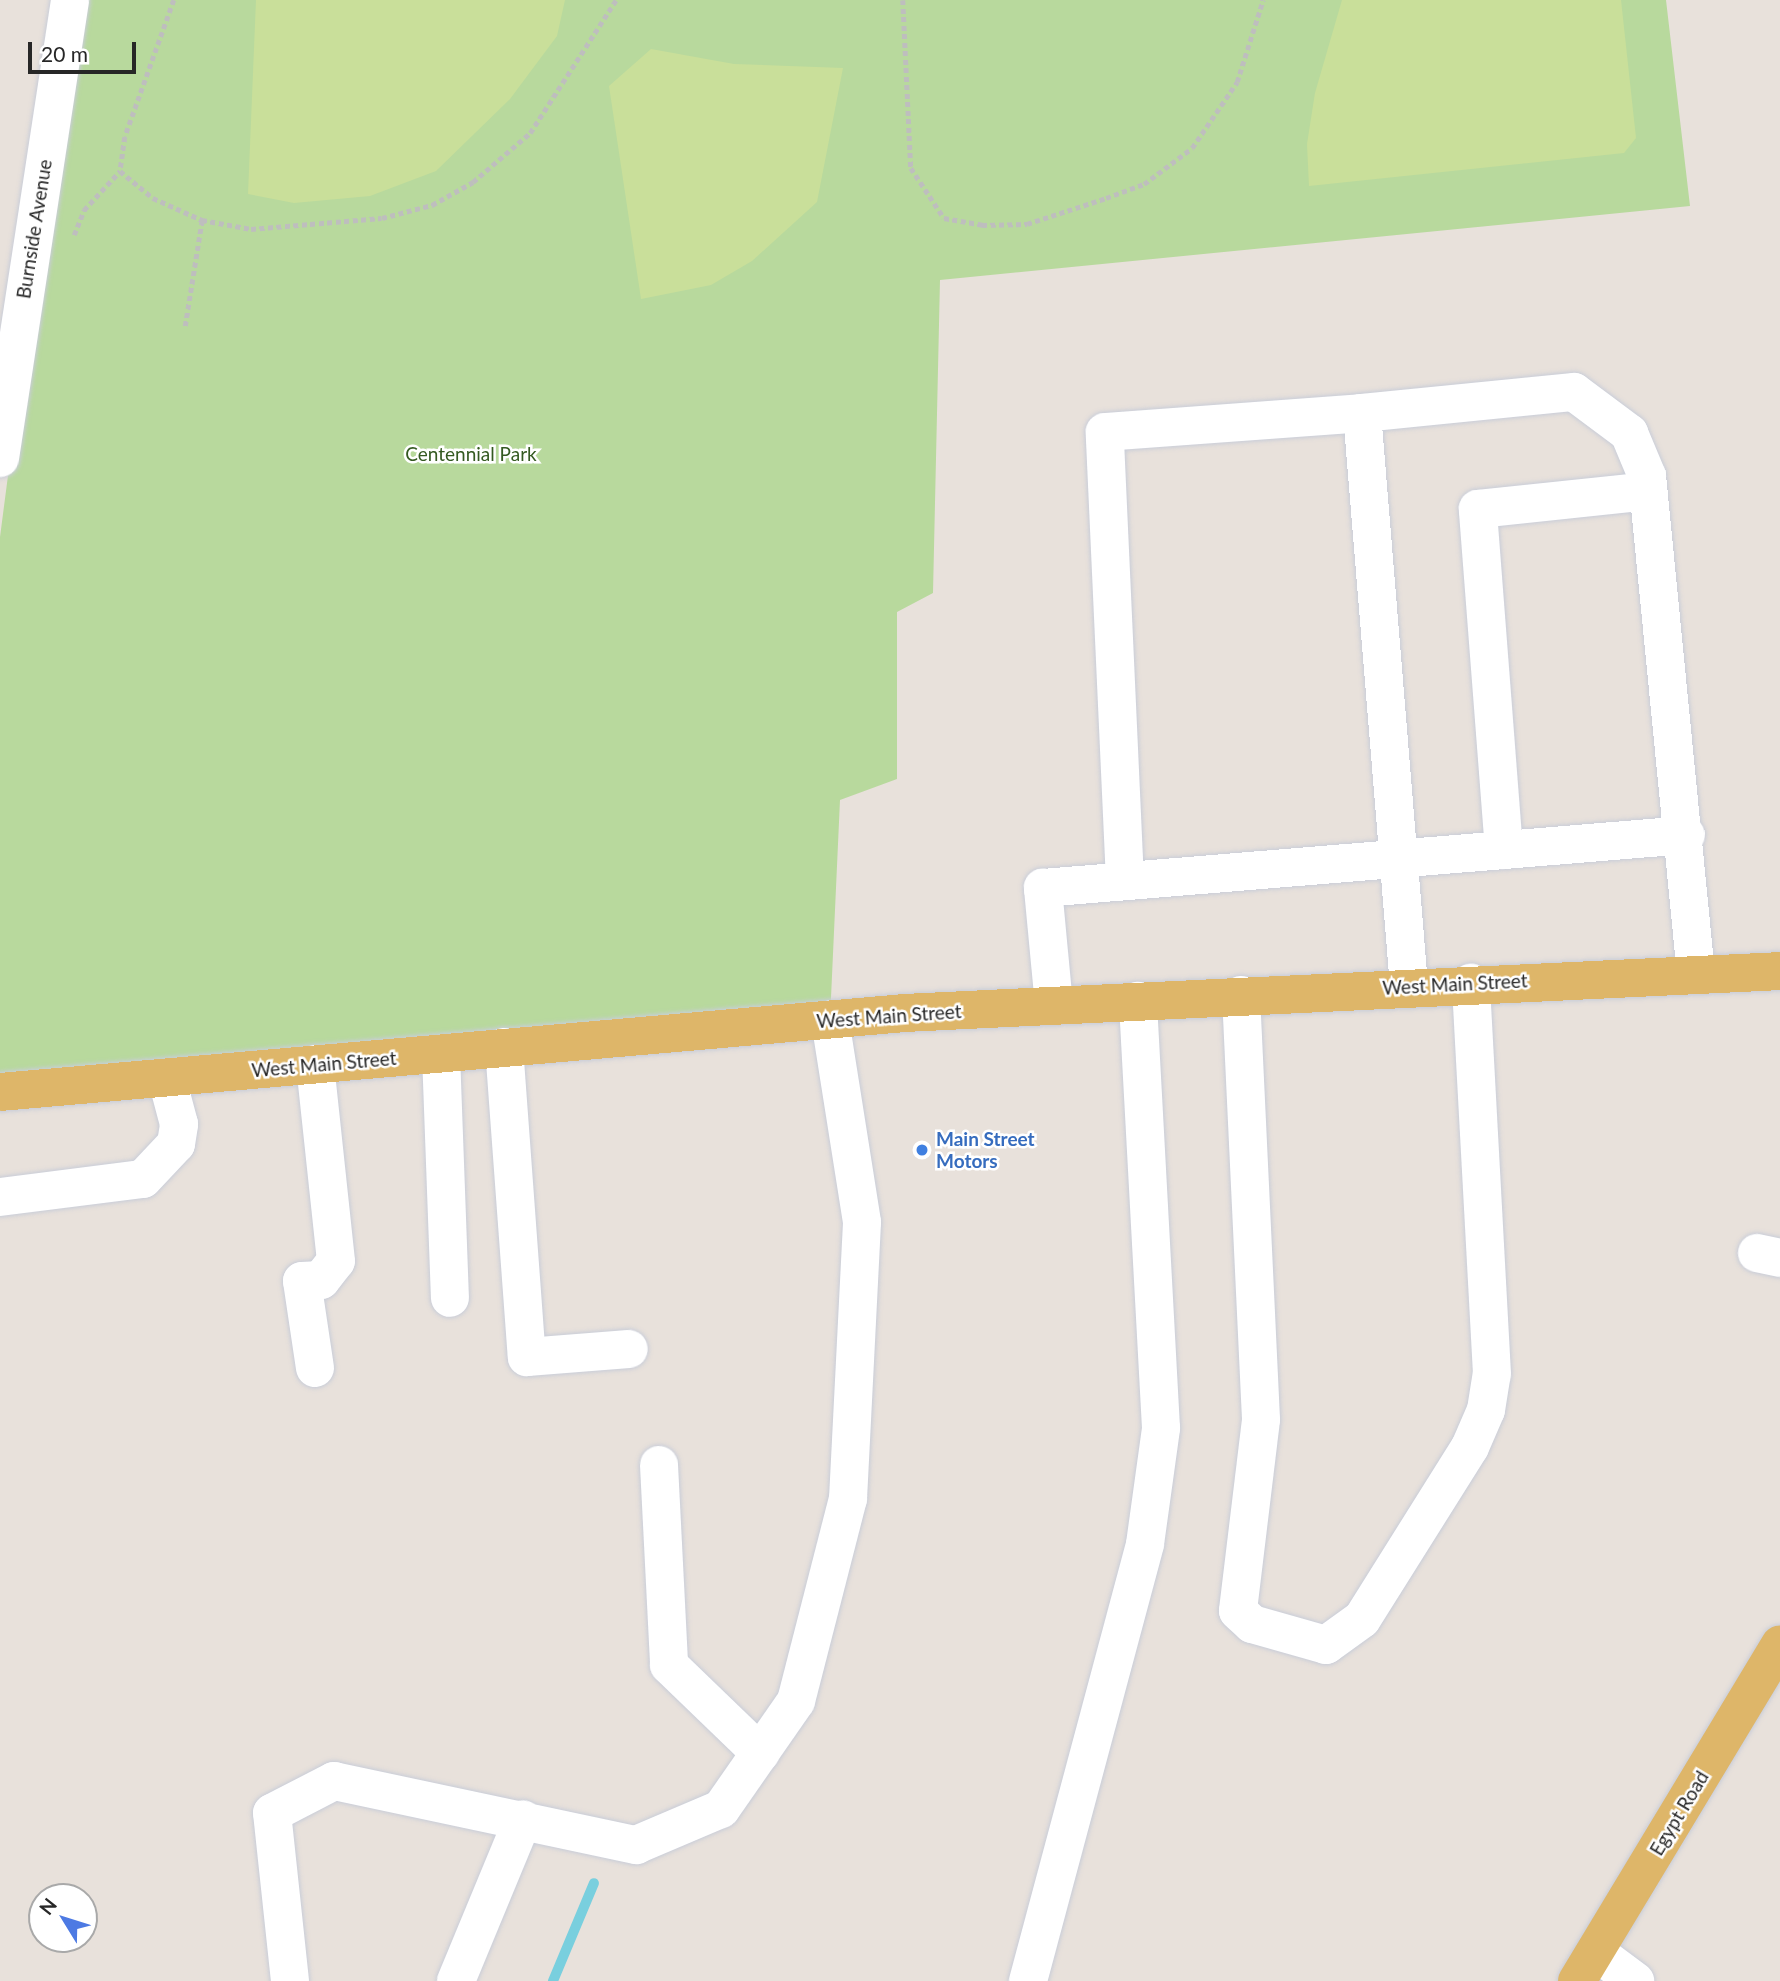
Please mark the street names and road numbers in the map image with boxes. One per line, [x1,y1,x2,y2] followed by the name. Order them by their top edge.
[12,157,56,301] street label: Burnside Avenue
[1382,969,1528,999] street label: West Main Street
[816,1000,962,1032] street label: West Main Street
[251,1046,397,1082] street label: West Main Street
[1645,1767,1713,1859] street label: Egypt Road

